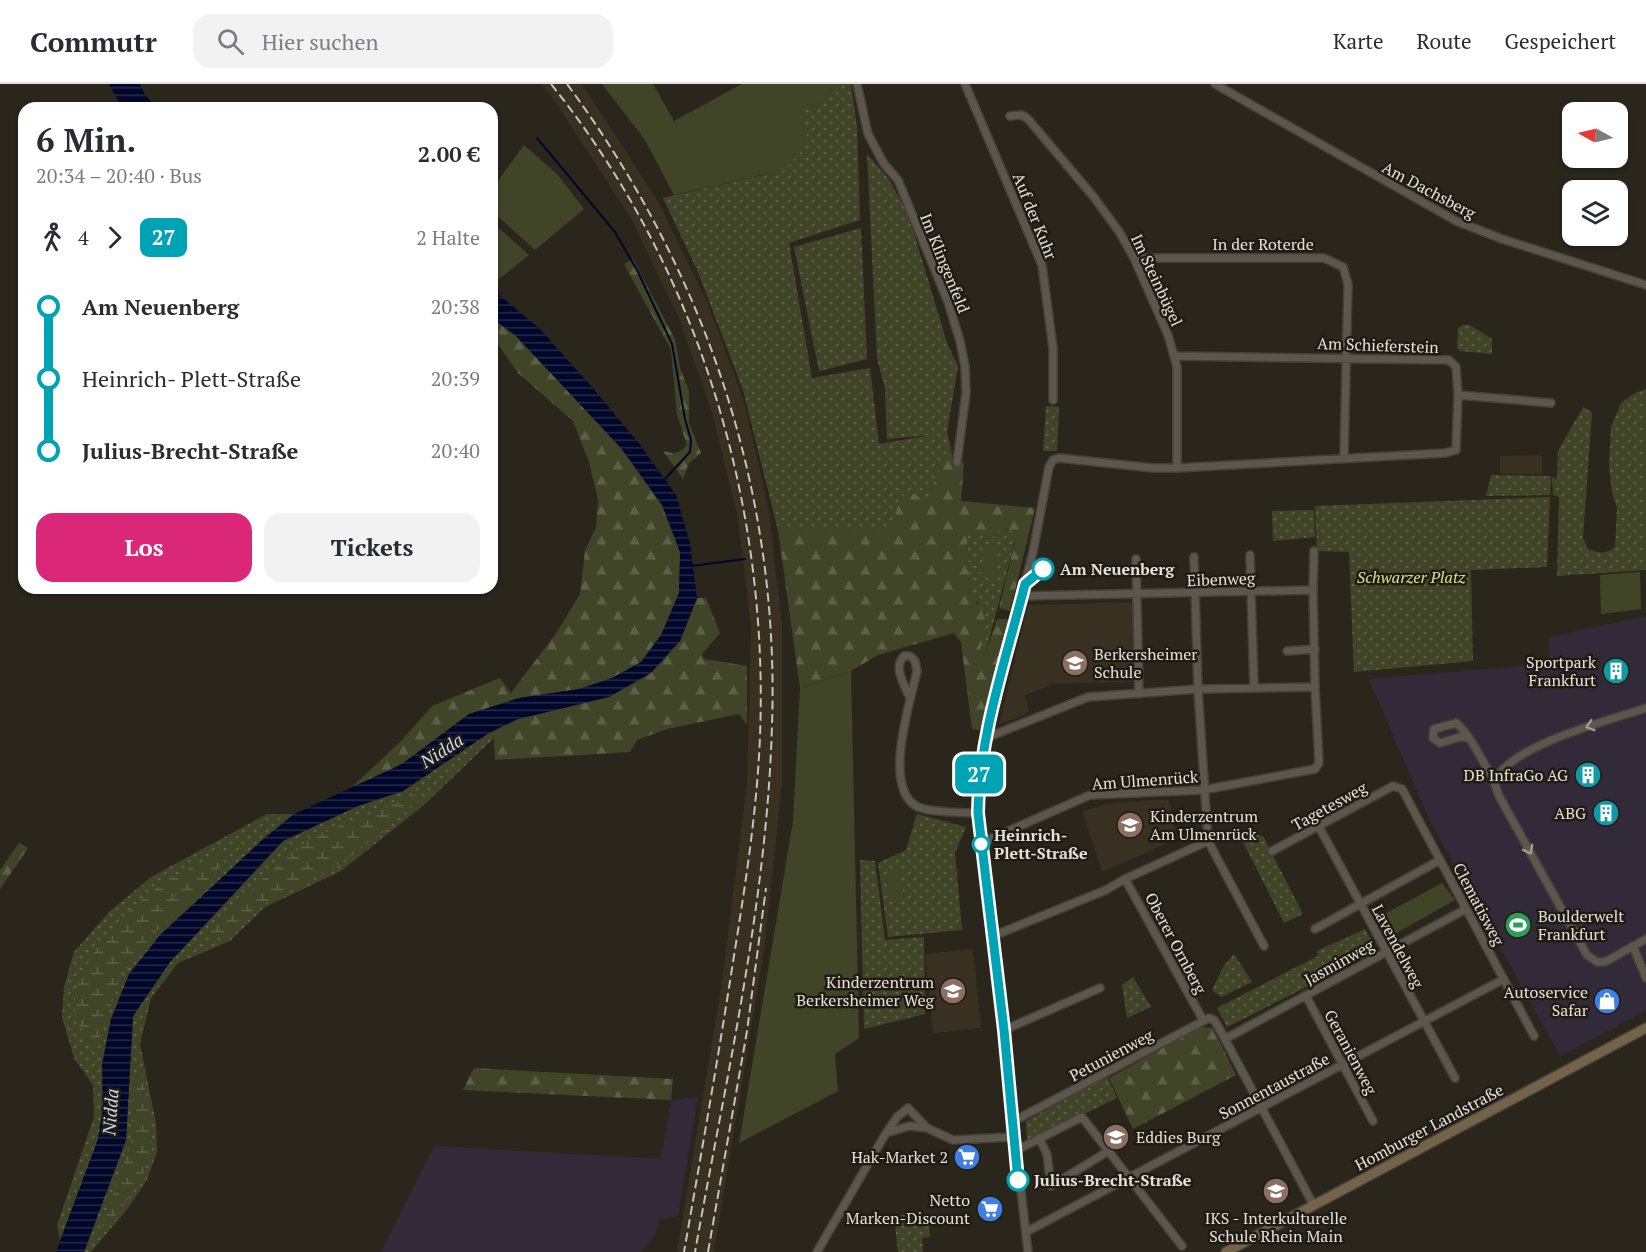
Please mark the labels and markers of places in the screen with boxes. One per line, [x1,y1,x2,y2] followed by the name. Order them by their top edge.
[1032,558,1054,580] marker: Am Neuenberg
[1060,558,1175,580] place label: Am Neuenberg
[1094,643,1198,683] place label: Berkersheimer Schule
[1060,648,1090,678] school or university icon: Berkersheimer Schule
[1526,651,1597,691] place label: Sportpark Frankfurt
[1601,656,1631,686] building icon: Sportpark Frankfurt
[1573,760,1603,790] building icon: DB InfraGo AG
[1464,764,1568,786] place label: DB InfraGo AG
[1591,798,1621,828] building icon: ABG
[1554,802,1586,824] place label: ABG
[1150,805,1258,845] place label: Kinderzentrum Am Ulmenrück
[1115,810,1145,840] school or university icon: Kinderzentrum Am Ulmenrück
[994,824,1088,864] place label: Heinrich- Plett-Straße
[972,835,990,853] marker: Heinrich- Plett-Straße
[1538,905,1624,945] place label: Boulderwelt Frankfurt
[1503,910,1533,940] sports icon: Boulderwelt Frankfurt
[796,971,935,1011] place label: Kinderzentrum Berkersheimer Weg
[938,976,968,1006] school or university icon: Kinderzentrum Berkersheimer Weg
[1504,981,1589,1021] place label: Autoservice Safar
[1592,986,1622,1016] shop icon: Autoservice Safar
[1101,1122,1131,1152] school or university icon: Eddies Burg
[1136,1126,1221,1148] place label: Eddies Burg
[952,1142,982,1172] supermarket icon: Hak-Market 2
[851,1146,948,1168] place label: Hak-Market 2
[1007,1169,1029,1191] marker: Julius-Brecht-Straße
[1034,1169,1192,1191] place label: Julius-Brecht-Straße
[1261,1176,1291,1206] school or university icon: IKS - Interkulturelle Schule Rhein Main
[846,1189,970,1229] place label: Netto Marken-Discount
[975,1194,1005,1224] supermarket icon: Netto Marken-Discount
[1205,1207,1347,1247] place label: IKS - Interkulturelle Schule Rhein Main

